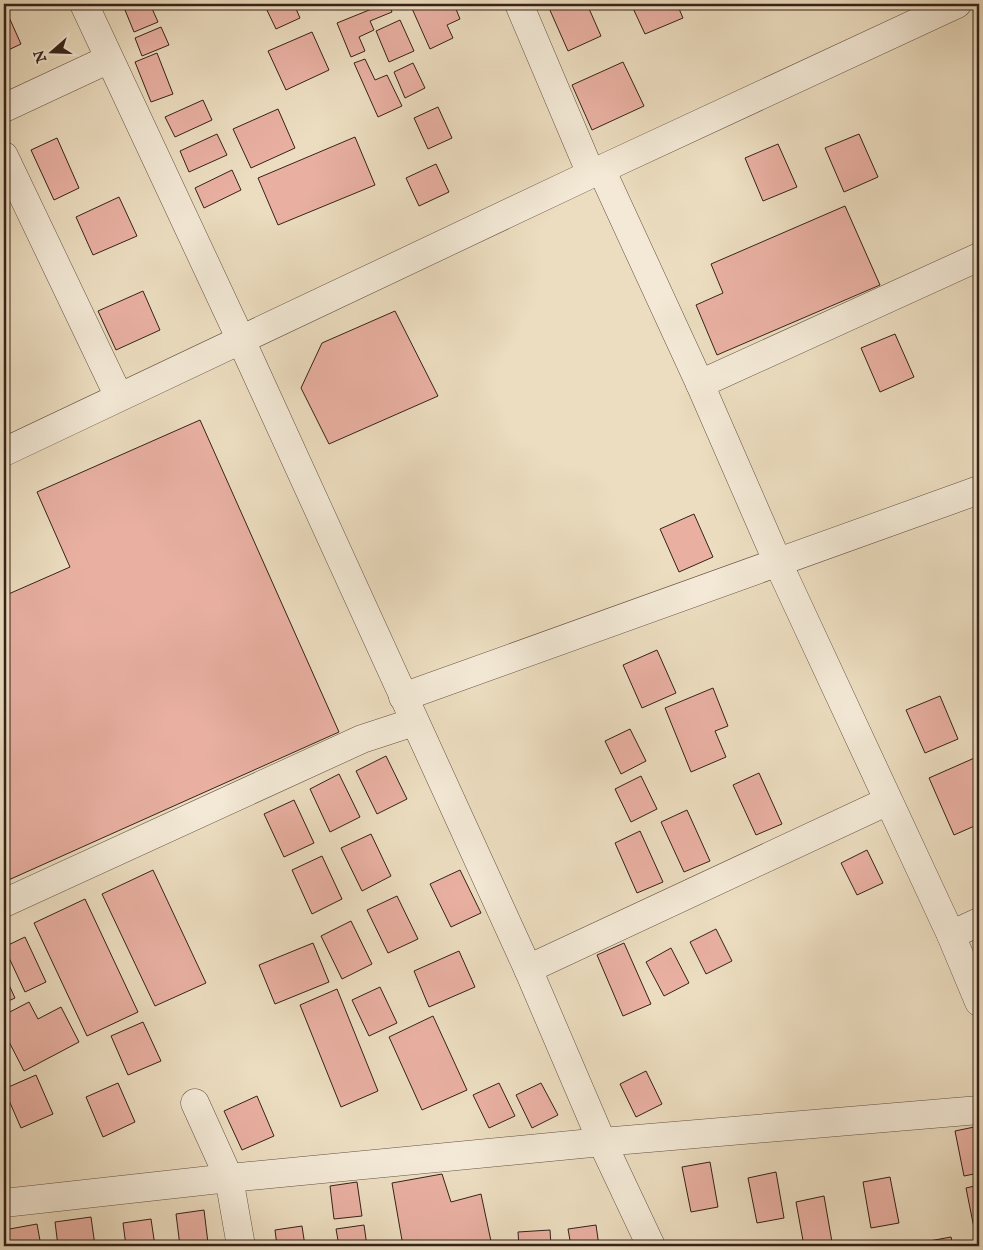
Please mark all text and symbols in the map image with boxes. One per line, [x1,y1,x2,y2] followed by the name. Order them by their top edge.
[28,28,78,78] north arrow
[30,47,52,66] text: N

